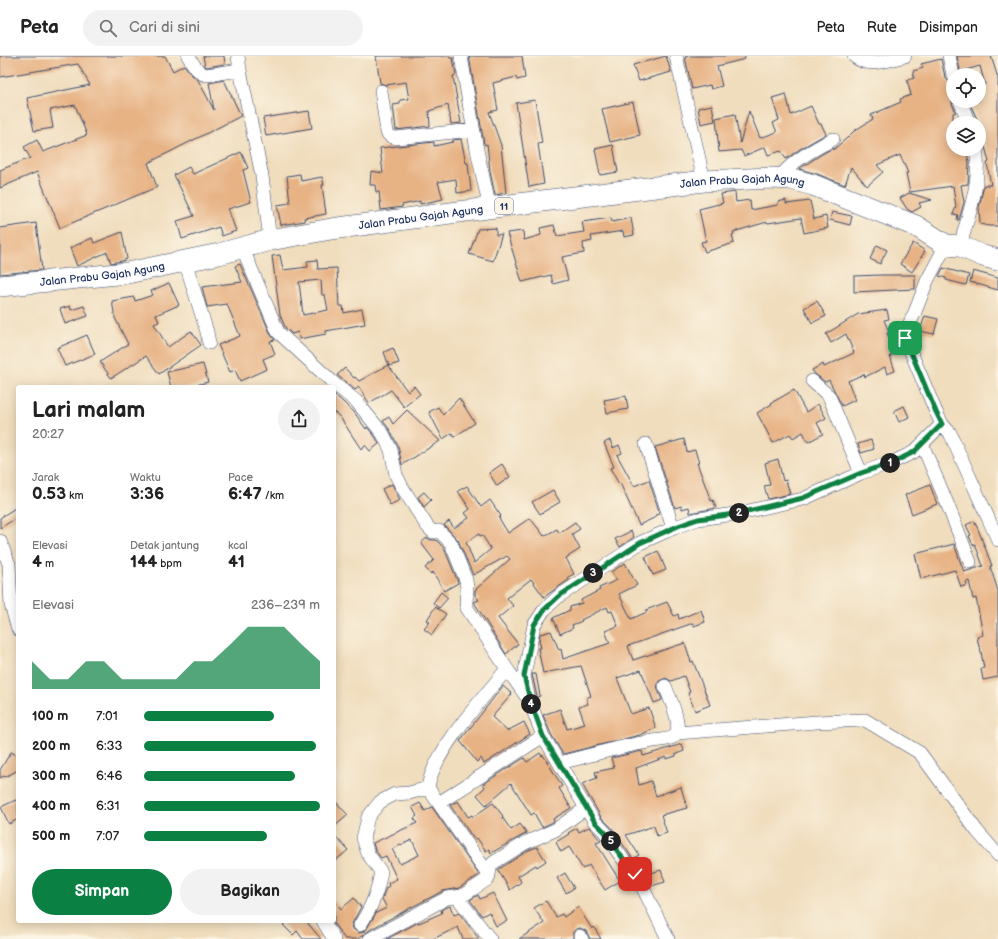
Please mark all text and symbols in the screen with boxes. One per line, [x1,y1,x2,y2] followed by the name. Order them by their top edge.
[83,10,363,46] search box
[20,16,59,39] text: Peta
[97,17,119,39] icon: search
[129,18,200,37] text: Cari di sini
[816,19,845,36] text: Peta
[867,19,897,36] text: Rute
[919,19,978,36] text: Disimpan
[946,68,986,156] map controls
[946,68,986,108] button: locate
[946,116,986,156] button: layers
[679,172,806,191] street label: Jalan Prabu Gajah Agung
[495,198,513,214] road number: 11
[358,203,484,232] street label: Jalan Prabu Gajah Agung
[39,259,166,289] street label: Jalan Prabu Gajah Agung
[888,321,922,355] pin
[894,327,916,349] icon: arrive
[32,397,145,424] text: Lari malam
[278,398,320,440] button: share
[32,426,64,442] text: 20:27
[880,453,900,473] pin: 1
[888,456,892,469] text: 1
[32,471,59,484] text: Jarak
[130,471,161,484] text: Waktu
[228,471,253,484] text: Pace
[32,484,66,504] text: 0.53
[130,484,164,504] text: 3:36
[228,484,262,504] text: 6:47
[66,489,84,502] text: km
[262,489,284,502] text: /km
[729,503,749,523] pin: 2
[736,506,742,519] text: 2
[32,539,68,552] text: Elevasi
[130,539,199,552] text: Detak jantung
[228,539,248,552] text: kcal
[32,552,42,572] text: 4
[130,552,157,572] text: 144
[228,552,245,572] text: 41
[42,557,54,570] text: m
[157,557,182,570] text: bpm
[583,563,603,583] pin: 3
[590,566,596,579] text: 3
[32,597,74,613] text: Elevasi
[251,597,320,613] text: 236–239 m
[521,694,541,714] pin: 4
[528,697,534,710] text: 4
[32,708,68,724] text: 100 m
[96,708,118,724] text: 7:01
[32,738,70,754] text: 200 m
[96,738,123,754] text: 6:33
[32,768,70,784] text: 300 m
[96,768,122,784] text: 6:46
[32,798,70,814] text: 400 m
[96,798,120,814] text: 6:31
[32,828,70,844] text: 500 m
[96,828,119,844] text: 7:07
[601,831,621,851] pin: 5
[608,834,614,847] text: 5
[618,857,652,891] pin
[624,863,646,885] icon: check
[32,869,172,915] button: Simpan
[180,869,320,915] button: Bagikan

